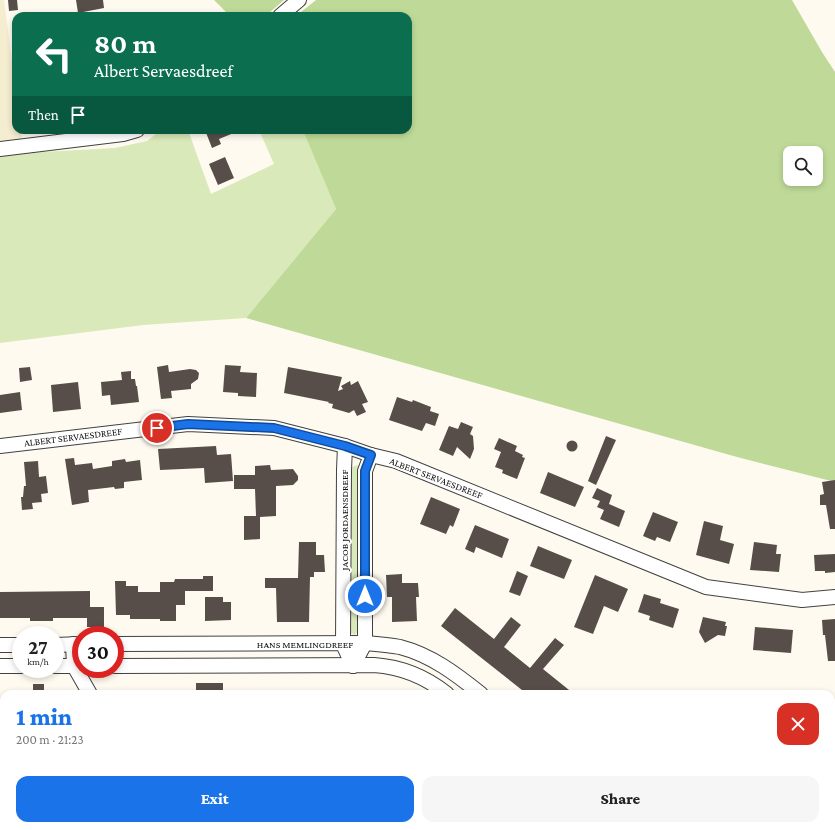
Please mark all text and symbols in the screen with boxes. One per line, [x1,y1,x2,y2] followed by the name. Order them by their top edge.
[28,28,80,80] icon: left
[94,28,156,59] text: 80 m
[94,61,233,81] text: Albert Servaesdreef
[67,104,89,126] icon: arrive
[28,107,59,123] text: Then
[783,146,823,186] map controls
[783,146,823,186] button: search
[140,411,174,445] pin
[146,417,168,439] icon: arrive
[23,426,123,448] street label: ALBERT SERVAESDREEF
[388,455,484,501] street label: ALBERT SERVAESDREEF
[339,470,350,571] street label: JACOB JORDAENSDREEF
[344,575,386,617] position arrow
[72,626,124,678] speed limit sign: 30
[28,636,48,658] text: 27
[257,639,353,650] street label: HANS MEMLINGDREEF
[27,656,49,667] text: km/h
[16,703,72,730] text: 1 min
[777,703,819,745] button: close
[16,732,84,747] text: 200 m · 21:23
[16,776,414,822] button: Exit
[422,776,819,822] button: Share

